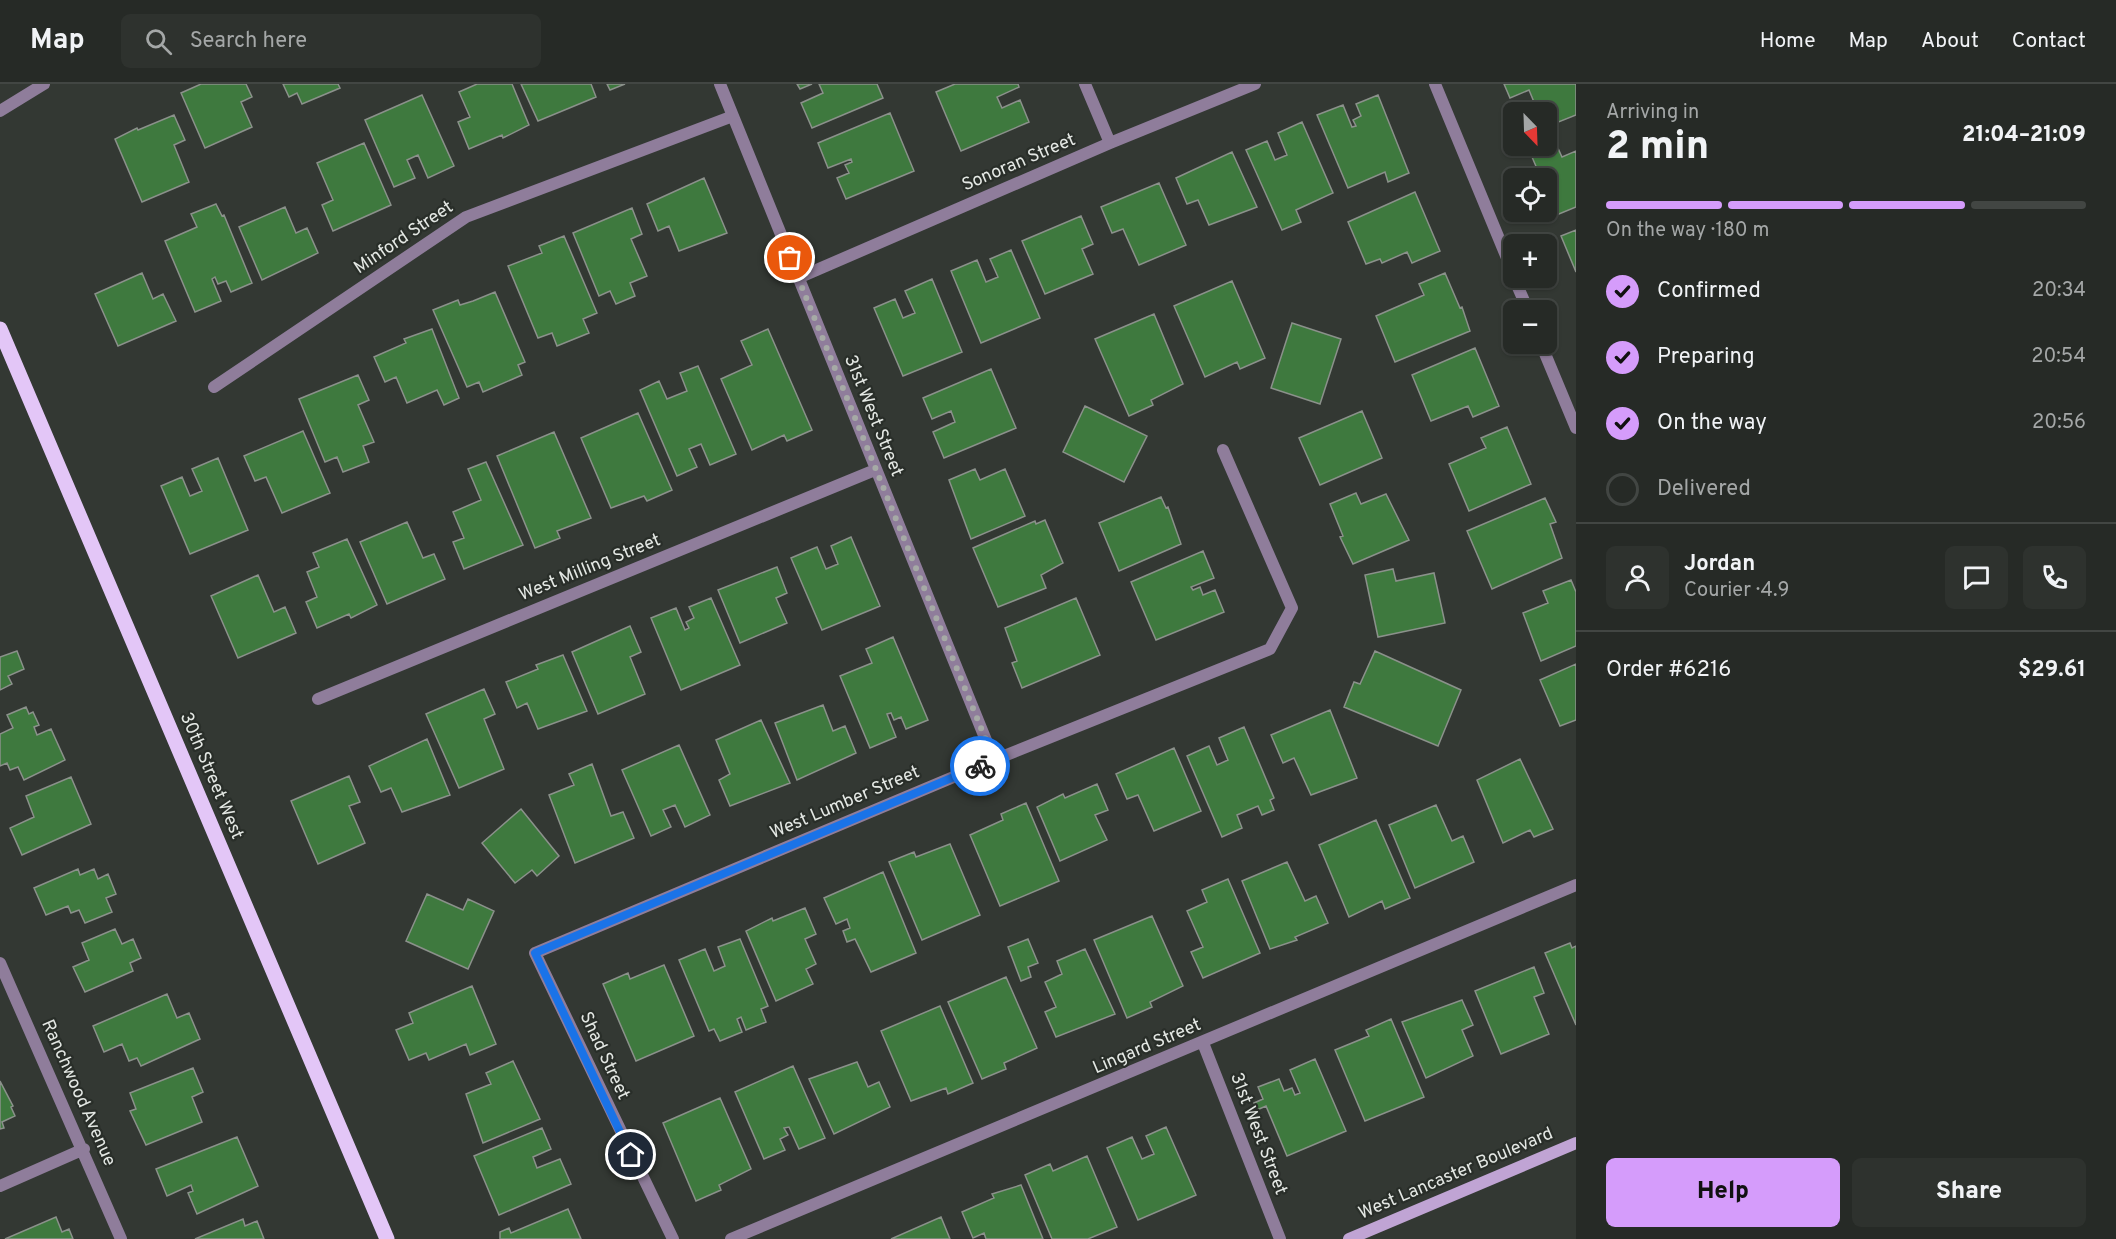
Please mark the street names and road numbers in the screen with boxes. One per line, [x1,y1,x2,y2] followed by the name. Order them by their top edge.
[959,129,1079,197] street label: Sonoran Street
[350,196,458,280] street label: Minford Street
[838,352,908,480] street label: 31st West Street
[516,529,664,607] street label: West Milling Street
[174,709,248,843] street label: 30th Street West
[767,761,923,845] street label: West Lumber Street
[574,1008,634,1104] street label: Shad Street
[1089,1014,1205,1080] street label: Lingard Street
[35,1016,121,1170] street label: Ranchwood Avenue
[1224,1070,1292,1198] street label: 31st West Street
[1355,1123,1557,1225] street label: West Lancaster Boulevard

